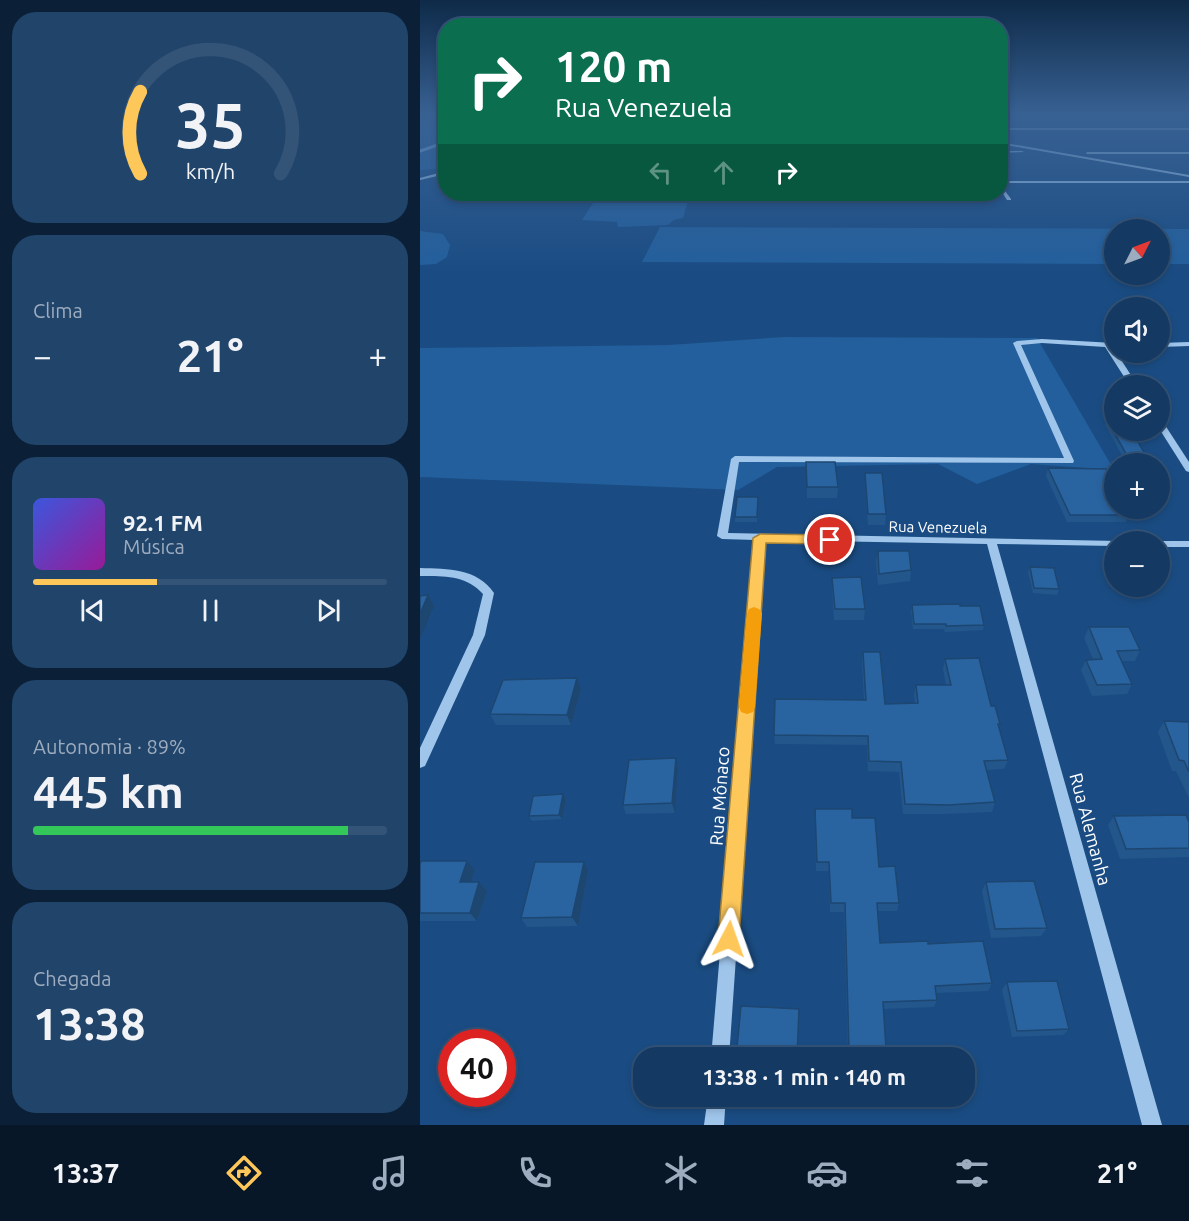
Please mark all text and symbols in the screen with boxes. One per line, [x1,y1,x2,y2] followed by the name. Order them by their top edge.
[456,42,534,120] icon: right
[555,43,672,90] text: 120 m
[175,90,245,160] text: 35
[555,92,732,122] text: Rua Venezuela
[644,156,677,189] icon: left
[707,156,740,189] icon: ahead
[770,156,803,189] icon: right
[185,160,235,184] text: km/h
[1104,219,1170,285] north arrow
[1104,219,1170,597] map controls
[1104,297,1170,363] button: sound
[33,299,83,322] text: Clima
[177,330,243,381] text: 21°
[33,337,52,374] text: −
[368,337,387,374] text: +
[1104,375,1170,441] button: layers
[1104,453,1170,519] button: +
[123,510,203,535] text: 92.1 FM
[804,514,855,565] pin
[889,518,987,536] street label: Rua Venezuela
[813,523,846,556] icon: arrive
[1104,531,1170,597] button: −
[123,535,185,558] text: Música
[76,594,109,627] icon: previous
[194,594,227,627] icon: pause
[312,594,345,627] icon: next
[33,735,186,758] text: Autonomia · 89%
[706,746,732,846] street label: Rua Mônaco
[33,766,184,817] text: 445 km
[1066,770,1116,888] street label: Rua Alemanha
[697,907,761,971] position arrow
[33,967,111,990] text: Chegada
[33,998,146,1049] text: 13:38
[438,1029,516,1107] speed limit sign: 40
[702,1064,906,1089] text: 13:38 · 1 min · 140 m
[223,1152,265,1194] icon: directions
[369,1152,411,1194] icon: music
[514,1152,556,1194] icon: phone
[660,1152,702,1194] icon: climate
[806,1152,848,1194] icon: car
[951,1152,993,1194] icon: filters
[52,1158,119,1188] text: 13:37
[1097,1158,1137,1188] text: 21°

